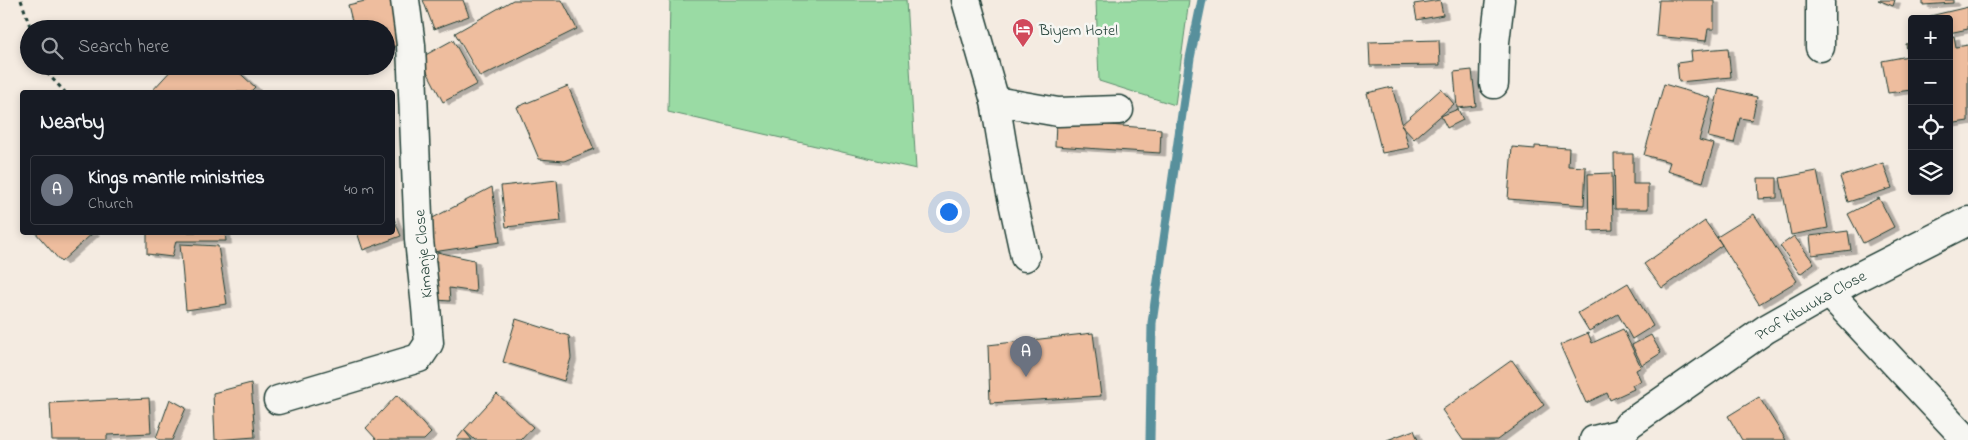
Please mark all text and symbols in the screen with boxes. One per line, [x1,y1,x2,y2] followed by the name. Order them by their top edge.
[1908,15,1953,195] map controls
[1908,15,1953,60] button: +
[1011,17,1035,48] hotel icon: Biyem Hotel
[1038,19,1118,43] place label: Biyem Hotel
[20,20,395,75] search box
[38,34,66,62] icon: search
[78,34,169,61] text: Search here
[1908,60,1953,105] button: −
[1908,105,1953,150] button: locate
[40,108,104,138] text: Nearby
[1908,150,1953,195] button: layers
[88,165,265,192] text: Kings mantle ministries
[52,178,62,202] text: A
[344,178,374,202] text: 40 m
[88,192,133,216] text: Church
[936,199,962,225] your location
[408,208,440,299] street label: Kimanje Close
[1750,264,1872,347] street label: Prof Kibuuka Close
[1010,336,1042,377] pin: A

